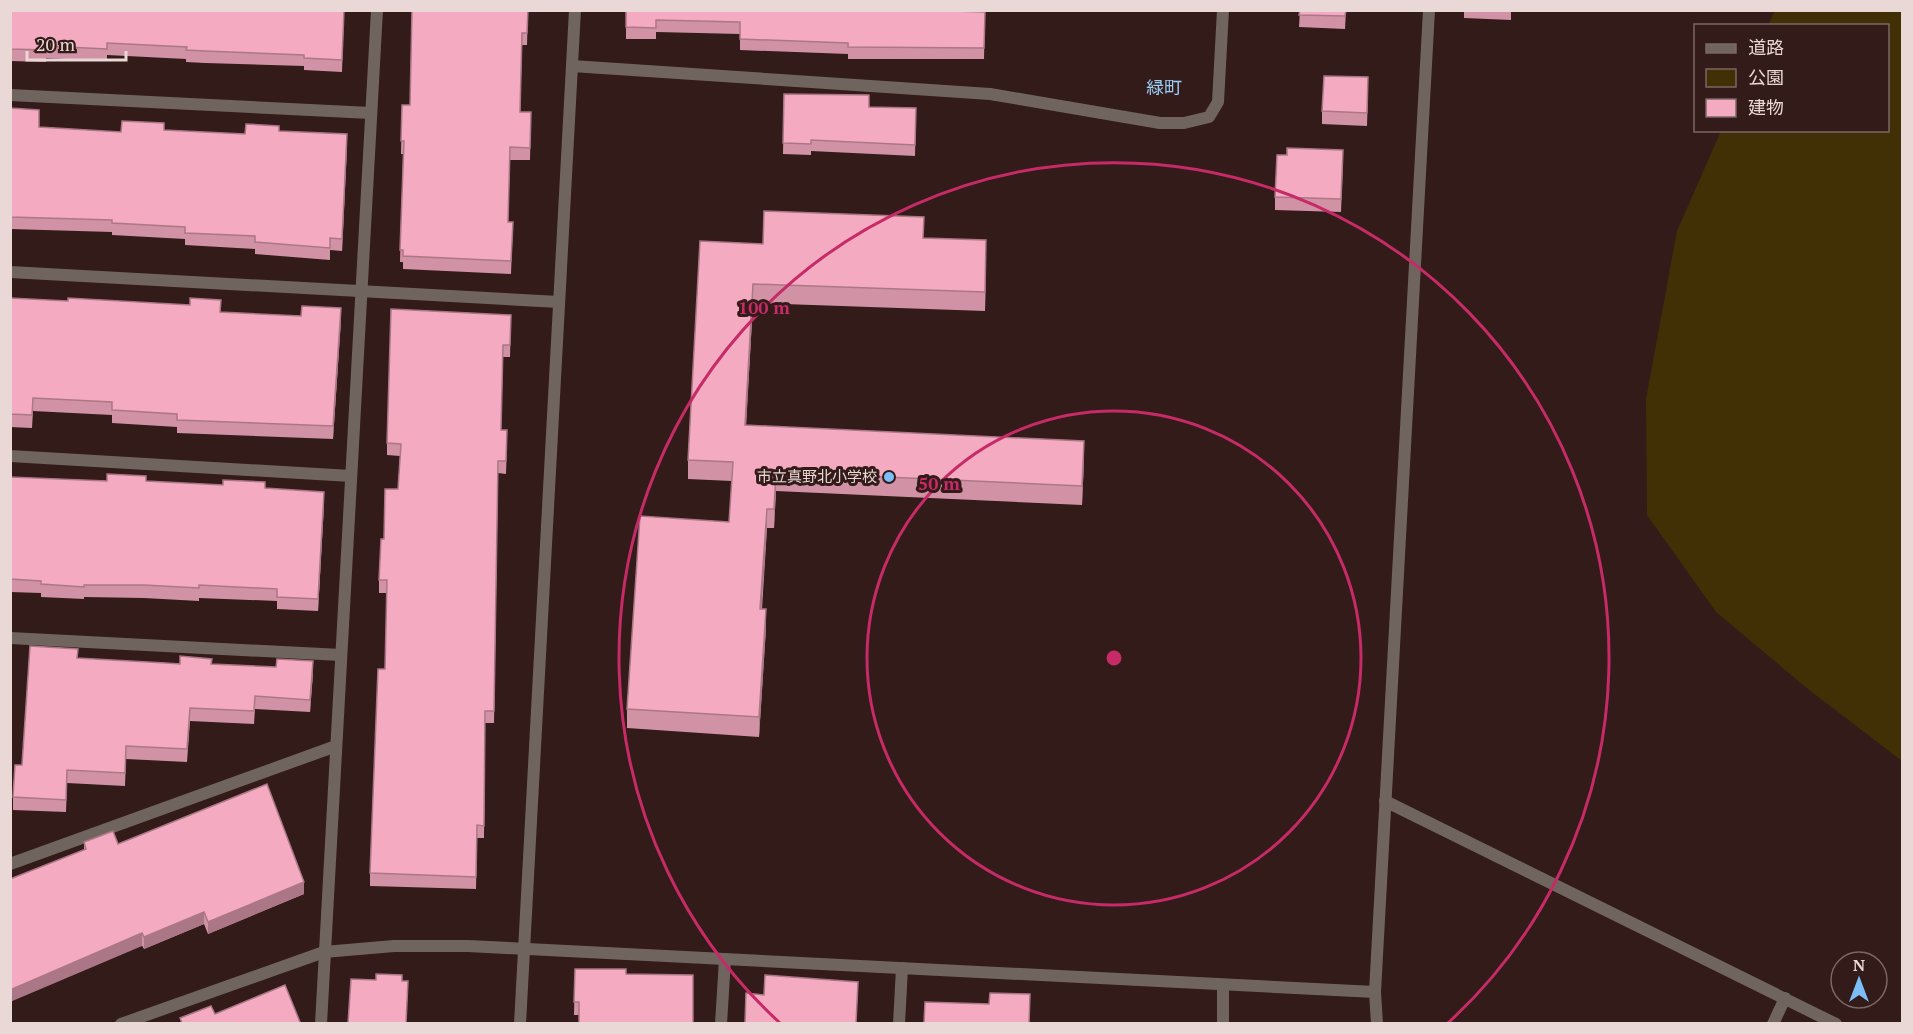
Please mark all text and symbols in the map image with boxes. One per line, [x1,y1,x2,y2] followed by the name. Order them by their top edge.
[27,24,126,62] scale bar
[1694,24,1889,132] legend
[36,32,76,56] text: 20 m
[1748,35,1784,59] text: 道路
[1748,65,1784,89] text: 公園
[1146,75,1182,99] district label: 緑町
[1748,95,1784,119] text: 建物
[738,295,790,319] text: 100 m
[757,466,877,486] place label: 市立真野北小学校
[882,470,896,484] marker: 市立真野北小学校
[918,471,960,495] text: 50 m
[1104,648,1124,668] centre of rings
[1829,950,1889,1010] north arrow
[1853,954,1865,976] text: N

